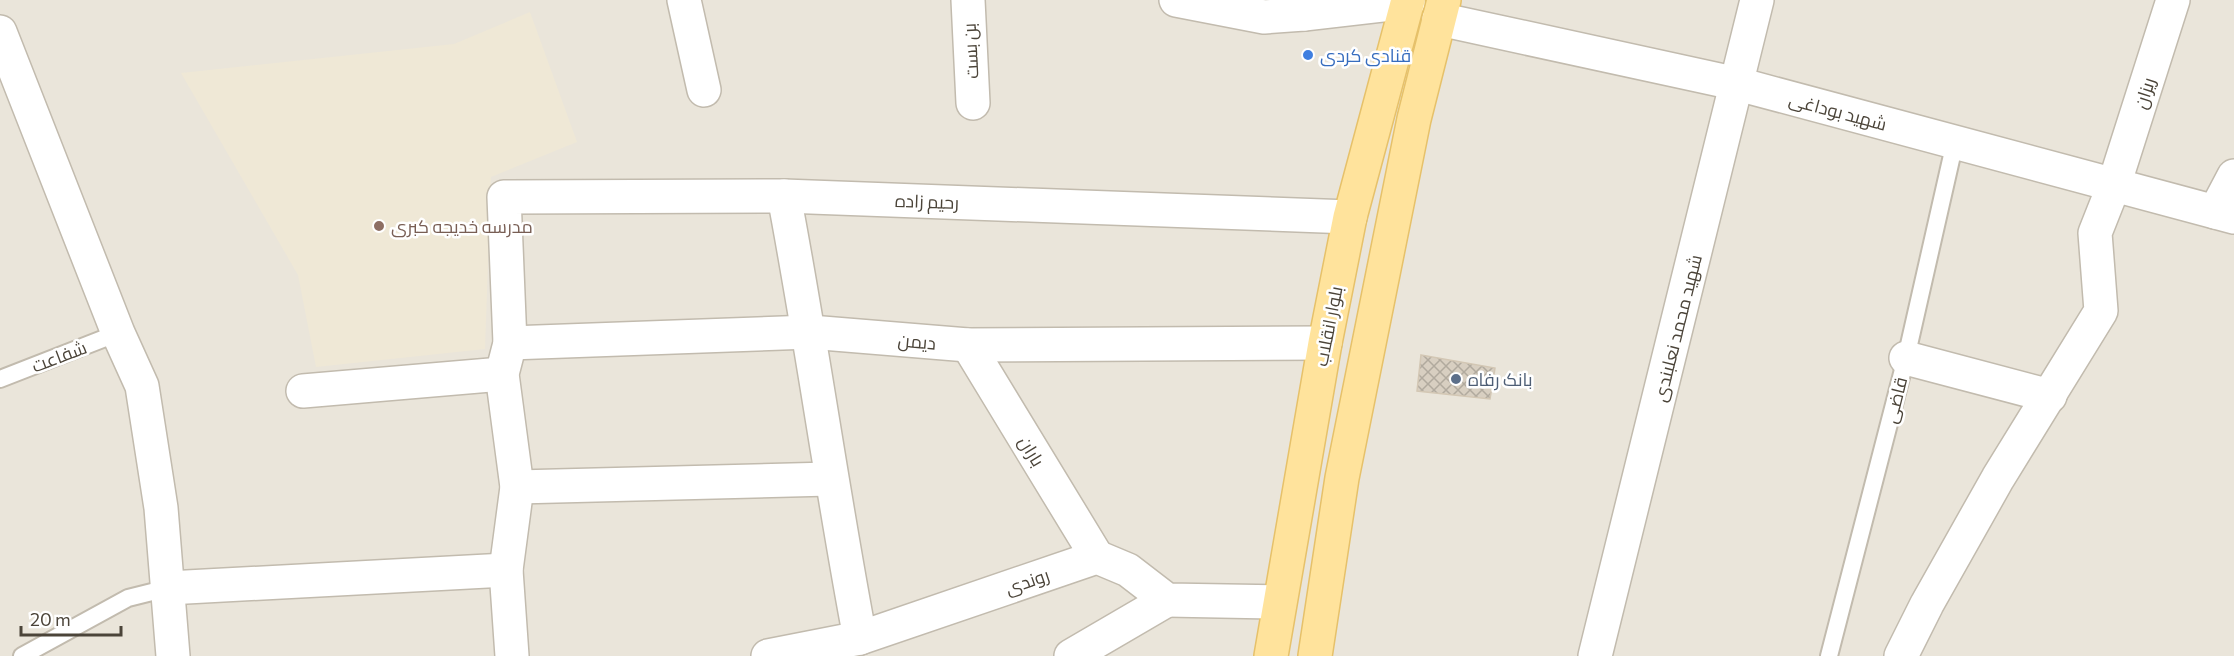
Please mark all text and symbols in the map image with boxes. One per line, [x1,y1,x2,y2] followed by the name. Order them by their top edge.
[958,22,983,79] street label: بن بست
[1320,44,1411,67] place label: قنادی کردی
[1301,48,1315,62] marker: قنادی کردی
[2129,74,2160,112] street label: ریزان
[1786,87,1889,136] street label: شهید بوداغی
[895,189,959,215] street label: رحیم زاده
[391,215,533,238] place label: مدرسه خدیجه کبری
[372,219,386,233] marker: مدرسه خدیجه کبری
[1648,252,1707,404] street label: شهید محمد نعلبندی
[1309,284,1348,368] street label: بلوار انقلاب
[897,328,937,355] street label: دیمن
[28,336,90,376] street label: شفاعت
[1468,368,1533,391] place label: بانک رفاه
[1449,372,1463,386] marker: بانک رفاه
[1879,375,1912,426] street label: قاضی
[1014,432,1050,471] street label: باران
[1002,563,1052,600] street label: روندی
[21,599,122,637] scale bar
[30,608,71,630] text: 20 m

